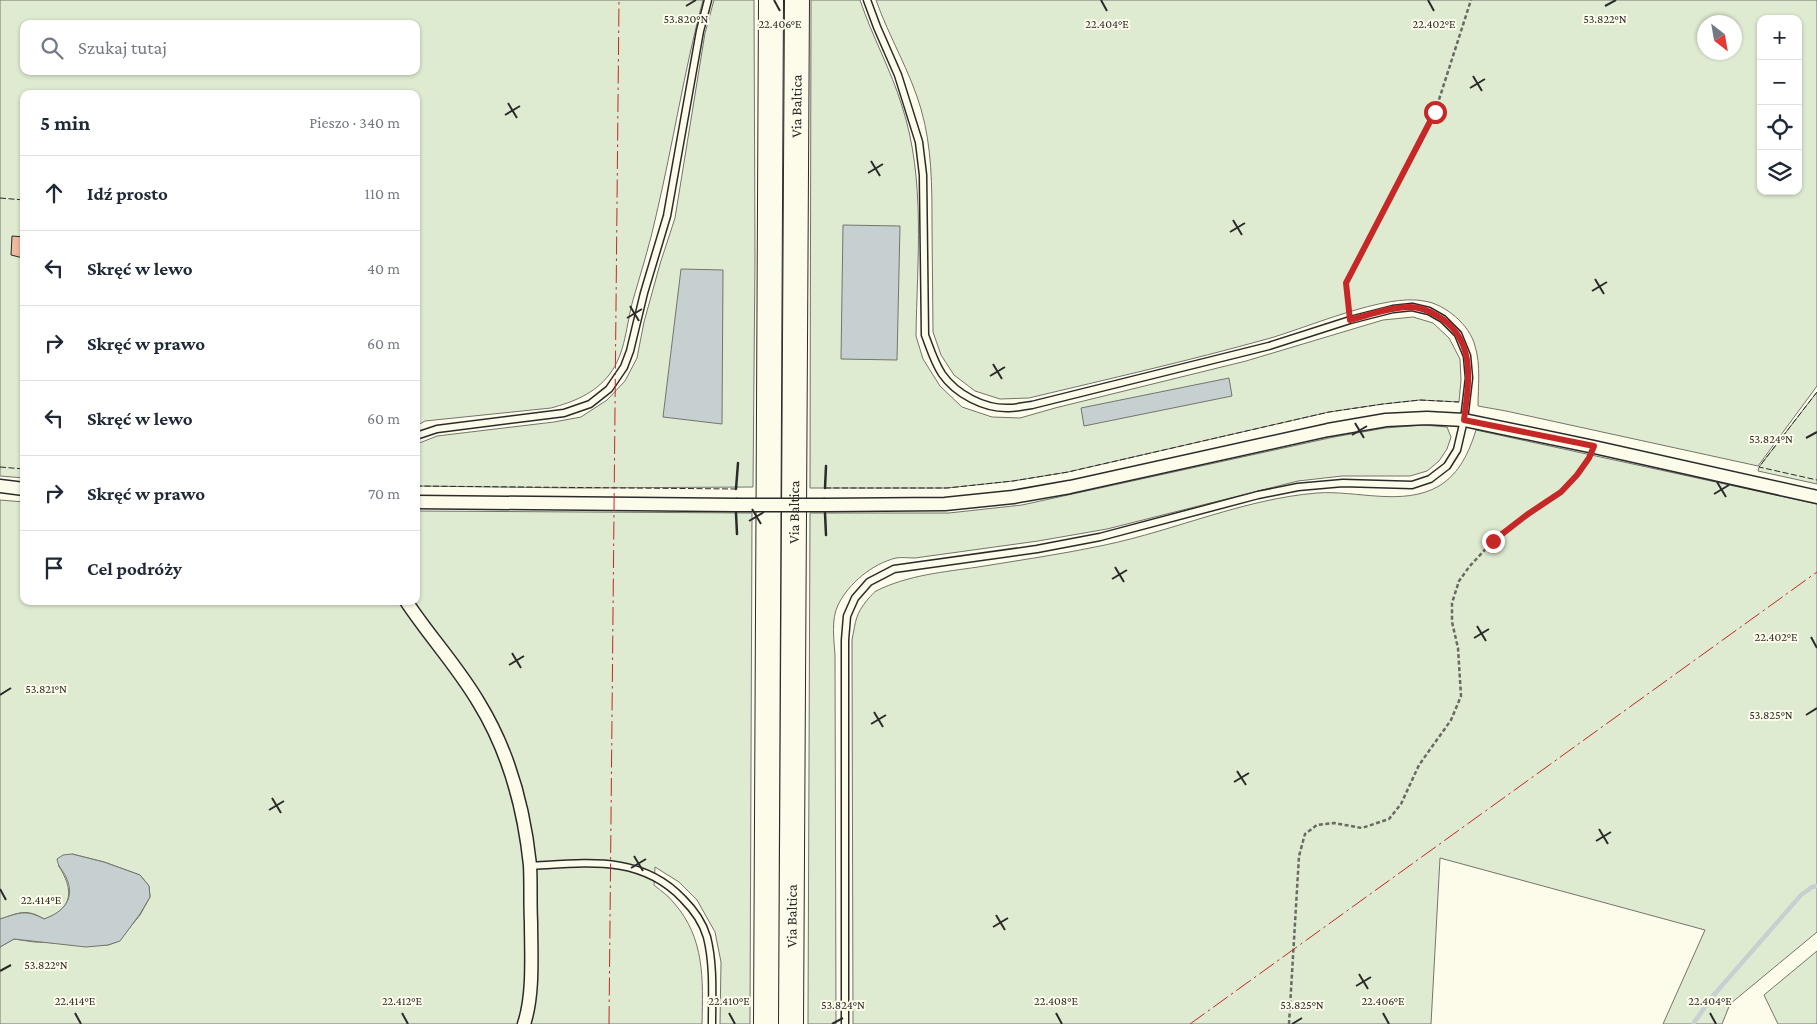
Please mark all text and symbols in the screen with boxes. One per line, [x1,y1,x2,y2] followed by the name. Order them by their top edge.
[664,12,708,26] text: 53.820°N
[1583,12,1627,26] text: 53.822°N
[1697,15,1742,60] north arrow
[1757,15,1802,195] map controls
[1757,15,1802,60] button: +
[758,17,802,31] text: 22.406°E
[1085,17,1129,31] text: 22.404°E
[1413,17,1456,31] text: 22.402°E
[20,20,420,75] search box
[38,34,66,62] icon: search
[78,37,167,58] text: Szukaj tutaj
[1757,60,1802,105] button: −
[788,74,805,138] street label: Via Baltica
[1424,101,1447,124] route start
[1757,105,1802,150] button: locate
[40,111,90,135] text: 5 min
[309,114,400,131] text: Pieszo · 340 m
[1757,150,1802,195] button: layers
[40,179,68,207] icon: ahead
[87,183,168,204] text: Idź prosto
[364,185,400,202] text: 110 m
[40,254,68,282] icon: left
[87,258,193,279] text: Skręć w lewo
[367,260,400,277] text: 40 m
[40,329,68,357] icon: right
[87,333,205,354] text: Skręć w prawo
[367,335,400,352] text: 60 m
[40,404,68,432] icon: left
[87,408,193,429] text: Skręć w lewo
[367,410,400,427] text: 60 m
[1749,432,1793,446] text: 53.824°N
[40,479,68,507] icon: right
[786,480,802,544] street label: Via Baltica
[87,483,205,504] text: Skręć w prawo
[368,485,400,502] text: 70 m
[1482,530,1505,553] route end
[40,554,68,582] icon: arrive
[87,558,182,579] text: Cel podróży
[1755,630,1798,644] text: 22.402°E
[25,682,67,696] text: 53.821°N
[1749,708,1793,722] text: 53.825°N
[783,884,800,948] street label: Via Baltica
[21,893,62,907] text: 22.414°E
[24,958,68,972] text: 53.822°N
[55,994,96,1008] text: 22.414°E
[382,994,423,1008] text: 22.412°E
[708,994,750,1008] text: 22.410°E
[1034,994,1078,1008] text: 22.408°E
[1361,994,1405,1008] text: 22.406°E
[1688,994,1732,1008] text: 22.404°E
[821,998,865,1012] text: 53.824°N
[1280,998,1324,1012] text: 53.825°N

